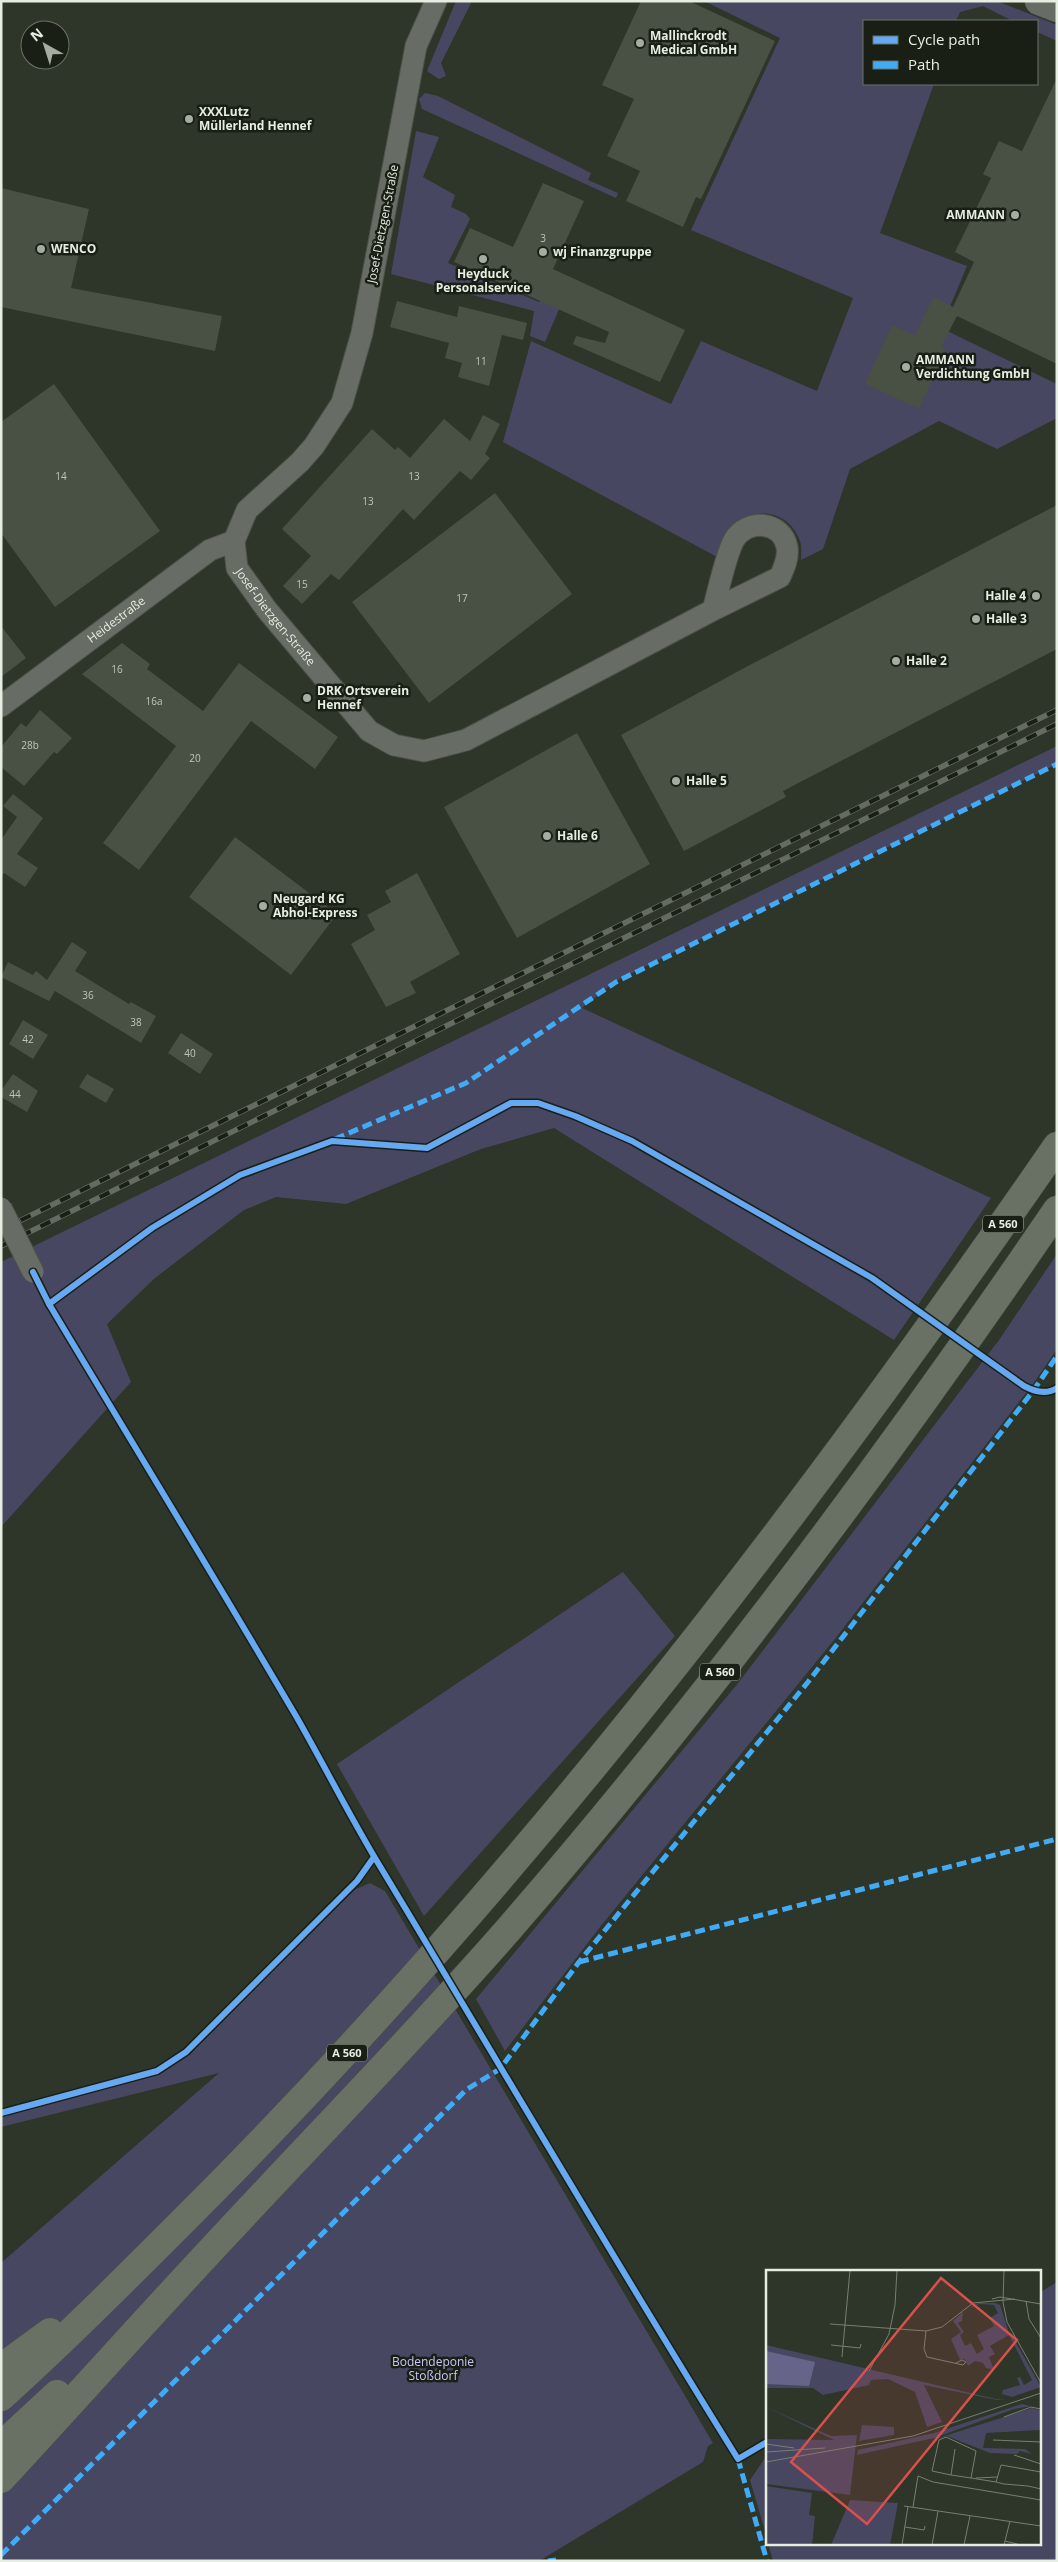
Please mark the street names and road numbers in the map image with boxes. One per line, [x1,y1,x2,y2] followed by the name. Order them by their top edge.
[362,163,402,286] street label: Josef-Dietzgen-Straße
[231,563,320,669] street label: Josef-Dietzgen-Straße
[84,592,149,647] street label: Heidestraße
[983,1216,1023,1232] road number: A 560
[700,1664,740,1680] road number: A 560
[327,2045,367,2062] road number: A 560

